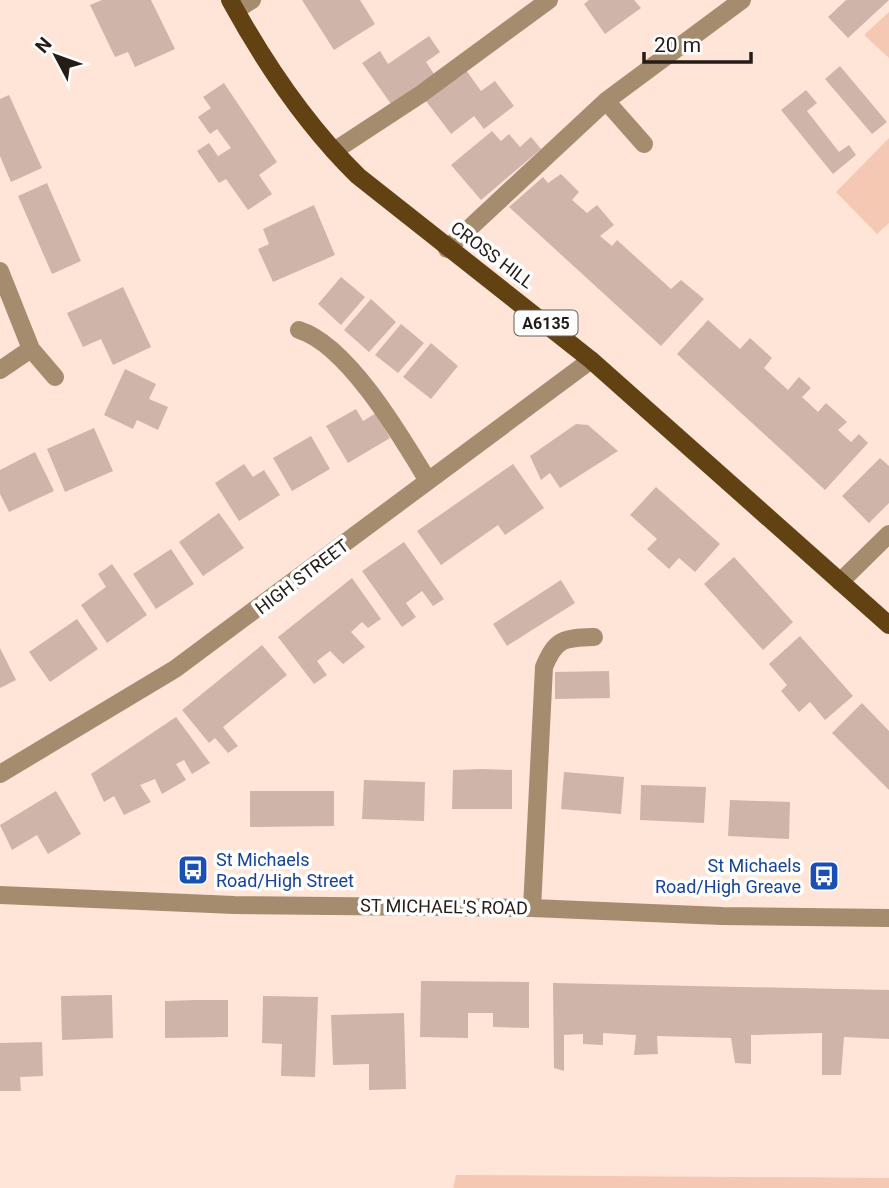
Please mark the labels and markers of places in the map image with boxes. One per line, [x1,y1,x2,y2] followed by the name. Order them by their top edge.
[216,849,354,891] place label: St Michaels Road/High Street
[176,853,210,887] bus stop icon: St Michaels Road/High Street
[655,855,801,897] place label: St Michaels Road/High Greave
[807,859,841,893] bus stop icon: St Michaels Road/High Greave

